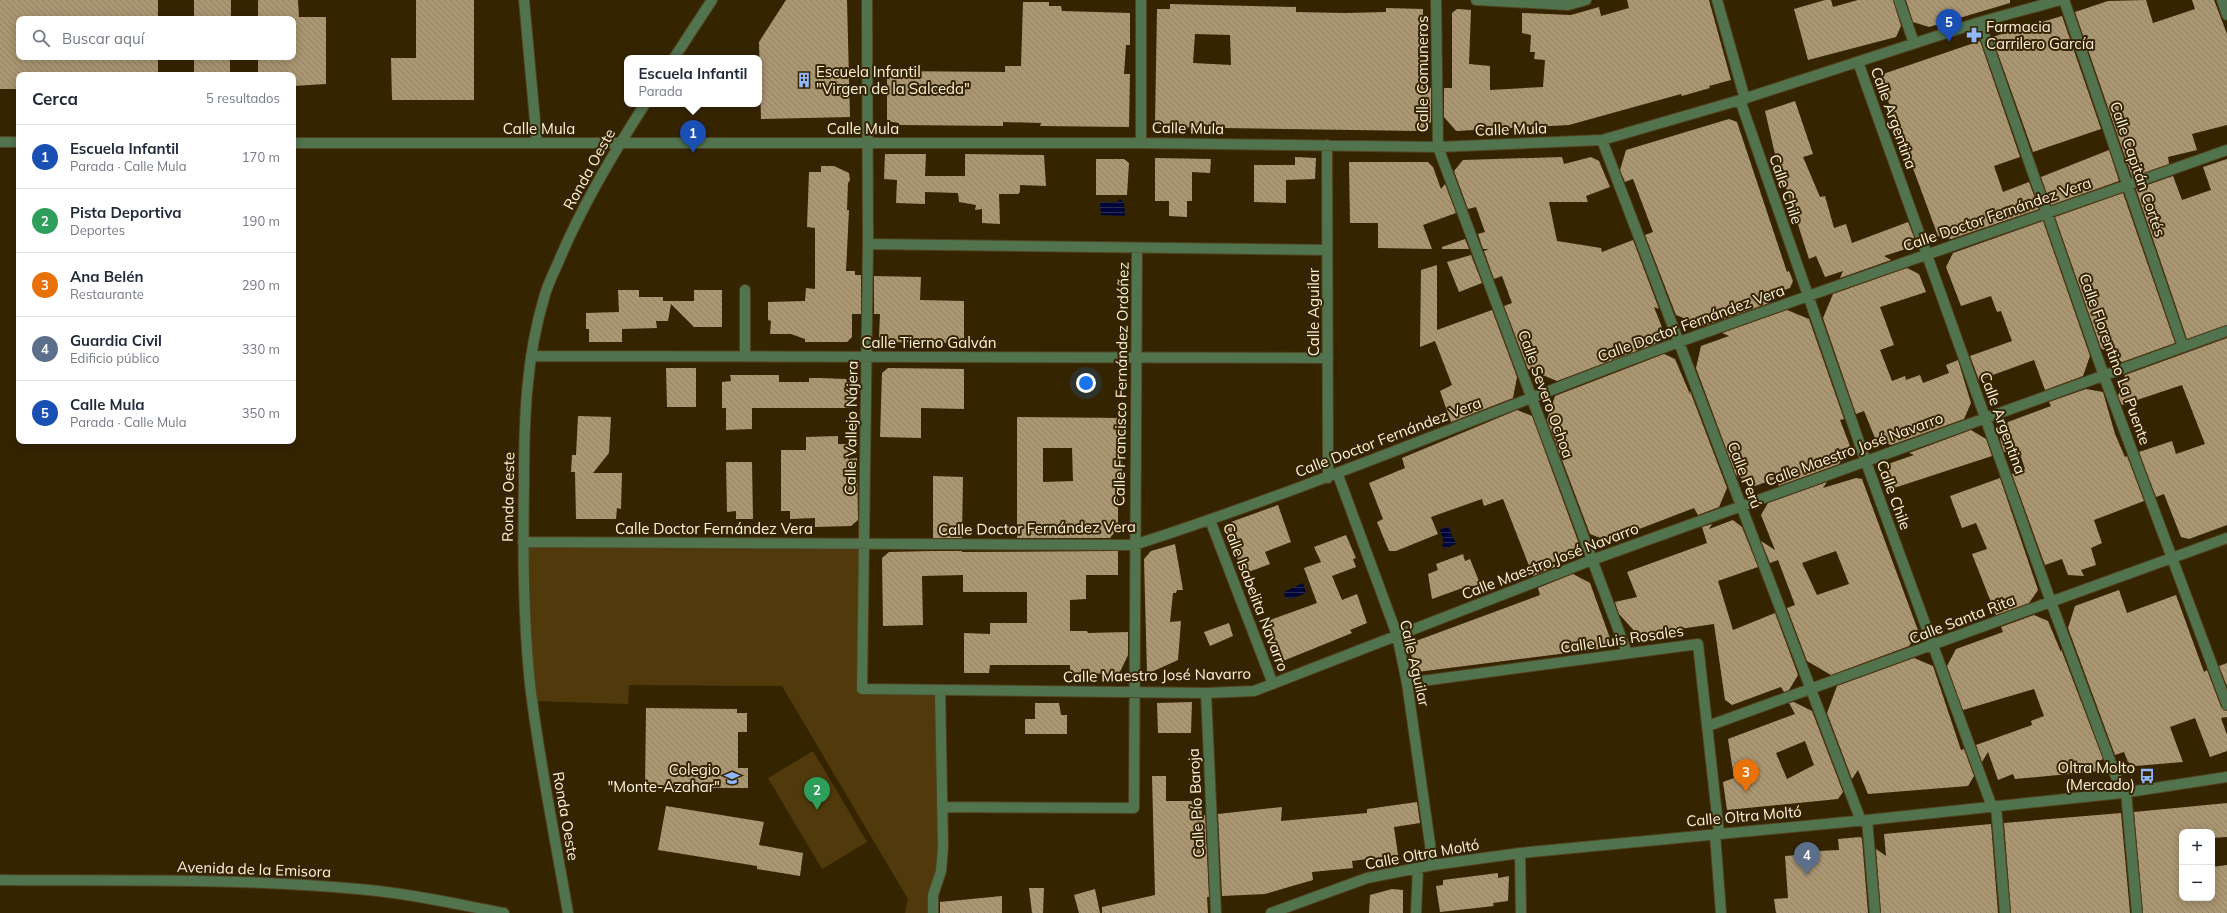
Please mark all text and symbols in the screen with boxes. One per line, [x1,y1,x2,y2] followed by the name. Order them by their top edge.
[1936,9,1962,42] pin: 5
[16,16,296,60] search box
[1413,16,1432,132] street label: Calle Comuneros
[1986,17,2094,53] place label: Farmacia Carrilero García
[1965,26,1983,44] pharmacy icon: Farmacia Carrilero García
[30,27,52,49] icon: search
[62,29,144,48] text: Buscar aquí
[624,55,762,107] popup
[816,62,970,98] place label: Escuela Infantil "Virgen de la Salceda"
[638,64,748,83] text: Escuela Infantil
[1867,64,1921,172] street label: Calle Argentina
[795,71,813,89] building icon: Escuela Infantil "Virgen de la Salceda"
[638,83,683,99] text: Parada
[32,88,78,109] text: Cerca
[206,90,280,106] text: 5 resultados
[2106,99,2170,239] street label: Calle Capitán Cortés
[1152,118,1224,138] street label: Calle Mula
[1475,118,1547,140] street label: Calle Mula
[503,119,575,138] street label: Calle Mula
[827,119,899,138] street label: Calle Mula
[680,120,706,153] pin: 1
[559,125,619,213] street label: Ronda Oeste
[70,139,179,158] text: Escuela Infantil
[41,149,49,165] text: 1
[242,149,280,165] text: 170 m
[1765,152,1807,226] street label: Calle Chile
[70,158,186,174] text: Parada · Calle Mula
[1900,173,2094,255] street label: Calle Doctor Fernández Vera
[70,203,182,222] text: Pista Deportiva
[41,213,49,229] text: 2
[242,213,280,229] text: 190 m
[70,222,125,238] text: Deportes
[1109,262,1133,506] street label: Calle Francisco Fernández Ordóñez
[70,267,143,286] text: Ana Belén
[1304,267,1323,356] street label: Calle Aguilar
[2075,271,2155,447] street label: Calle Florentino La Puente
[41,277,49,293] text: 3
[242,277,280,293] text: 290 m
[1595,280,1787,366] street label: Calle Doctor Fernández Vera
[70,286,144,302] text: Restaurante
[1514,327,1578,461] street label: Calle Severo Ochoa
[70,331,162,350] text: Guardia Civil
[861,333,997,352] street label: Calle Tierno Galván
[41,341,49,357] text: 4
[242,341,280,357] text: 330 m
[70,350,159,366] text: Edificio público
[840,361,862,495] street label: Calle Vallejo Nájera
[1976,369,2030,477] street label: Calle Argentina
[1076,373,1096,393] your location
[1292,393,1484,481] street label: Calle Doctor Fernández Vera
[70,395,145,414] text: Calle Mula
[41,405,49,421] text: 5
[242,405,280,421] text: 350 m
[1762,408,1946,490] street label: Calle Maestro José Navarro
[70,414,186,430] text: Parada · Calle Mula
[1724,439,1766,511] street label: Calle Perú
[498,452,518,542] street label: Ronda Oeste
[1873,458,1915,532] street label: Calle Chile
[938,517,1136,539] street label: Calle Doctor Fernández Vera
[1459,518,1641,604] street label: Calle Maestro José Navarro
[615,519,813,538] street label: Calle Doctor Fernández Vera
[1219,520,1293,674] street label: Calle Isabelita Navarro
[1906,590,2018,648] street label: Calle Santa Rita
[1396,618,1434,709] street label: Calle Aguilar
[1559,621,1685,657] street label: Calle Luis Rosales
[1063,664,1251,686] street label: Calle Maestro José Navarro
[1184,748,1208,858] street label: Calle Pío Baroja
[2058,758,2135,794] place label: Oltra Molto (Mercado)
[1733,759,1759,792] pin: 3
[607,760,720,796] place label: Colegio "Monte-Azahar"
[2138,767,2156,785] bus stop icon: Oltra Molto (Mercado)
[723,769,741,787] school or university icon: Colegio "Monte-Azahar"
[549,770,583,862] street label: Ronda Oeste
[804,777,830,810] pin: 2
[1686,801,1802,831] street label: Calle Oltra Moltó
[2179,829,2215,901] map controls
[2179,829,2215,865] button: +
[1363,835,1481,873] street label: Calle Oltra Moltó
[1794,842,1820,875] pin: 4
[177,857,331,881] street label: Avenida de la Emisora
[2179,865,2215,901] button: −

